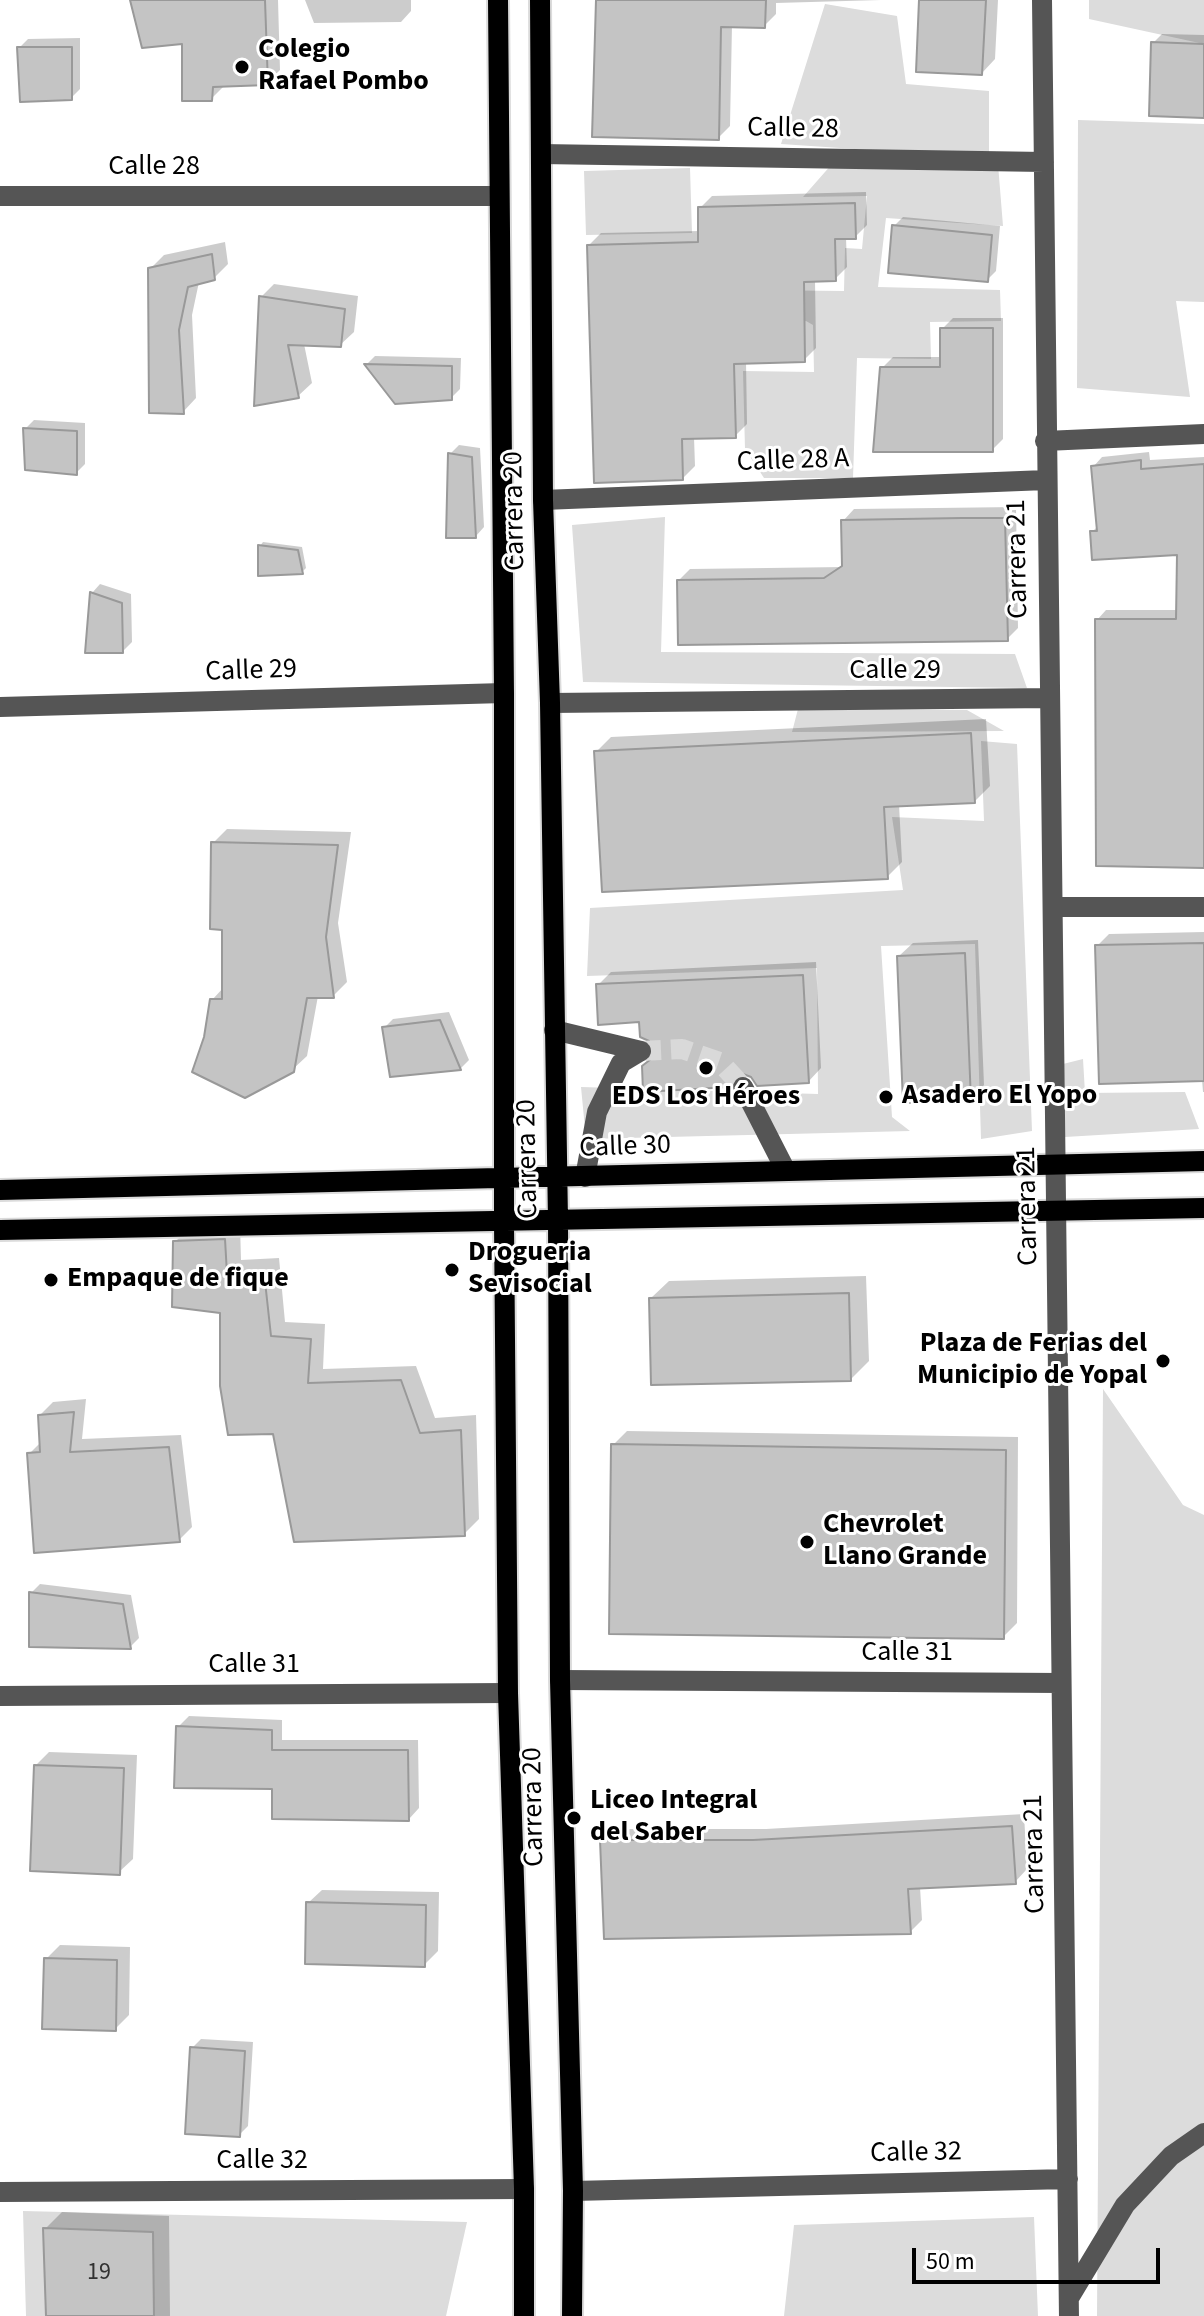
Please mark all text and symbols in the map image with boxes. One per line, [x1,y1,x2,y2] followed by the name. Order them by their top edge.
[258,34,429,100] place label: Colegio Rafael Pombo
[233,58,251,76] marker: Colegio Rafael Pombo
[747,112,839,148] street label: Calle 28
[108,151,200,185] street label: Calle 28
[736,443,850,481] street label: Calle 28 A
[498,451,534,571] street label: Carrera 20
[1001,499,1037,619] street label: Carrera 21
[205,654,297,690] street label: Calle 29
[849,655,941,689] street label: Calle 29
[697,1059,715,1077] marker: EDS Los Héroes
[902,1080,1097,1114] place label: Asadero El Yopo
[612,1081,800,1115] place label: EDS Los Héroes
[877,1088,895,1106] marker: Asadero El Yopo
[511,1099,547,1219] street label: Carrera 20
[579,1130,671,1166] street label: Calle 30
[1011,1146,1047,1266] street label: Carrera 21
[468,1237,592,1303] place label: Drogueria Sevisocial
[443,1261,461,1279] marker: Drogueria Sevisocial
[67,1263,289,1297] place label: Empaque de fique
[42,1271,60,1289] marker: Empaque de fique
[917,1328,1147,1394] place label: Plaza de Ferias del Municipio de Yopal
[1154,1352,1172,1370] marker: Plaza de Ferias del Municipio de Yopal
[823,1509,987,1575] place label: Chevrolet Llano Grande
[798,1533,816,1551] marker: Chevrolet Llano Grande
[861,1637,953,1671] street label: Calle 31
[208,1649,300,1683] street label: Calle 31
[517,1747,553,1867] street label: Carrera 20
[590,1785,757,1851] place label: Liceo Integral del Saber
[1018,1794,1054,1914] street label: Carrera 21
[565,1809,583,1827] marker: Liceo Integral del Saber
[870,2136,962,2172] street label: Calle 32
[216,2145,308,2179] street label: Calle 32
[916,2232,1164,2282] scale bar
[926,2244,975,2279] text: 50 m
[87,2260,111,2288] house number: 19

